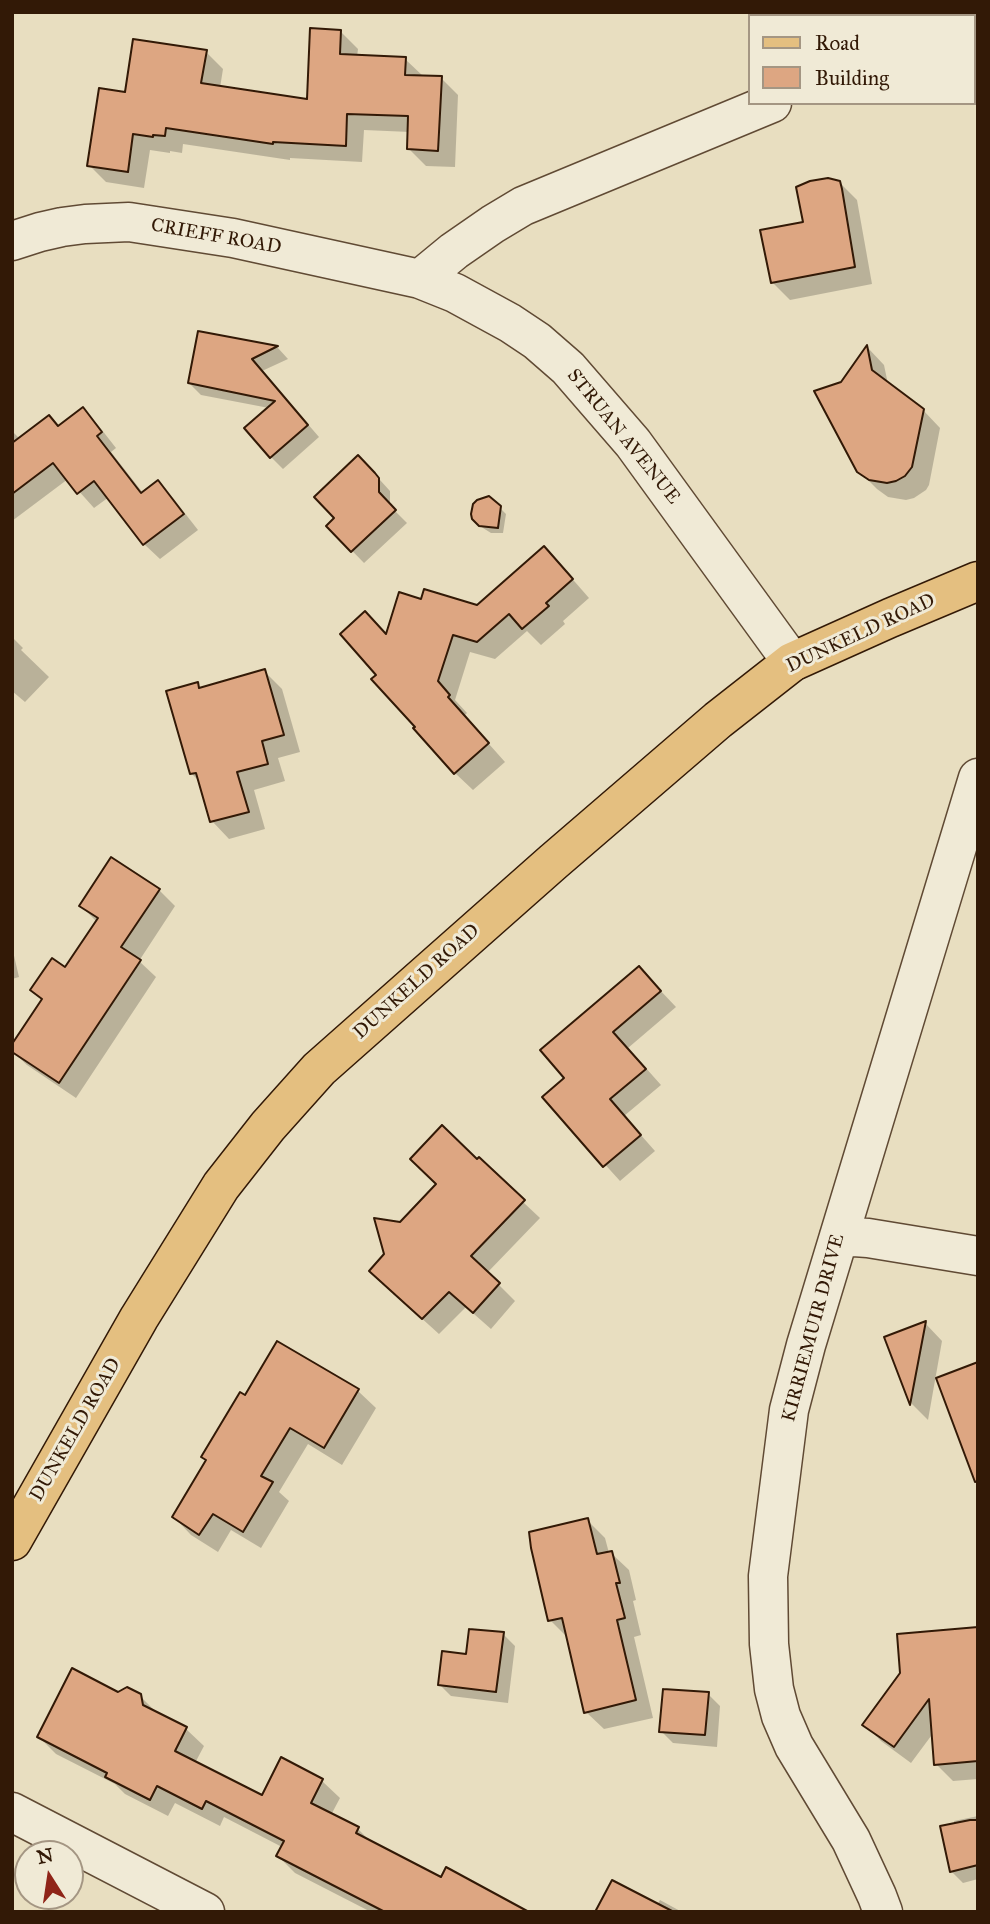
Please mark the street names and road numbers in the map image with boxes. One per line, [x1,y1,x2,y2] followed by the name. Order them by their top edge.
[149,214,283,260] street label: CRIEFF ROAD
[562,365,684,509] street label: STRUAN AVENUE
[783,590,939,678] street label: DUNKELD ROAD
[349,920,485,1044] street label: DUNKELD ROAD
[778,1232,850,1424] street label: KIRRIEMUIR DRIVE
[26,1355,126,1505] street label: DUNKELD ROAD

